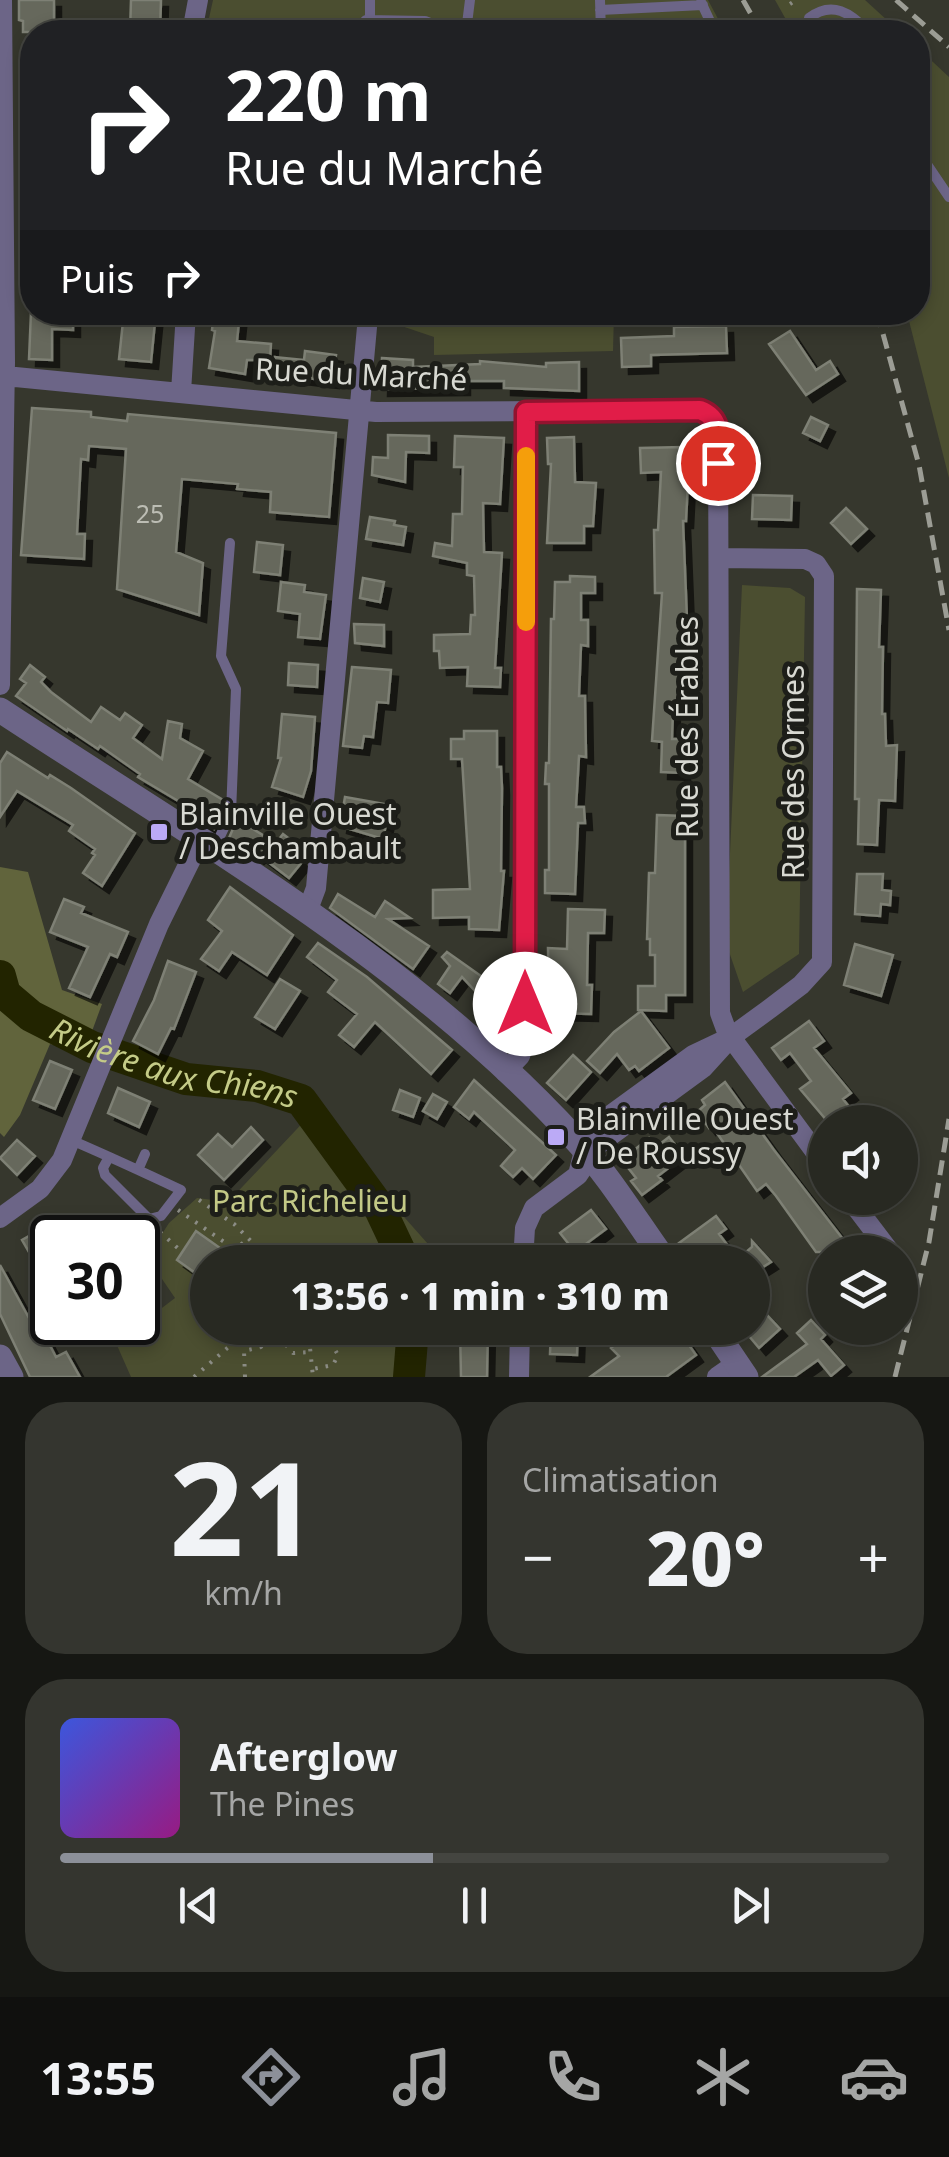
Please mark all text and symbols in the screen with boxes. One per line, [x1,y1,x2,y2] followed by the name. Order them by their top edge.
[225,46,432,142] text: 220 m
[60,60,190,190] icon: right
[225,137,544,198] text: Rue du Marché
[154,250,209,305] icon: right
[60,252,134,304] text: Puis
[254,347,468,400] street label: Rue du Marché
[676,421,761,506] pin
[691,436,746,491] icon: arrive
[136,496,164,530] house number: 25
[666,616,707,838] street label: Rue des Érables
[772,665,813,879] street label: Rue des Ormes
[179,793,402,868] place label: Blainville Ouest / Deschambault
[148,821,170,843] marker: Blainville Ouest / Deschambault
[473,952,577,1056] position arrow
[43,1006,304,1118] water label: Rivière aux Chiens
[576,1098,794,1173] place label: Blainville Ouest / De Roussy
[808,1105,918,1345] map controls
[808,1105,918,1215] button: sound
[545,1126,567,1148] marker: Blainville Ouest / De Roussy
[212,1180,408,1221] park label: Parc Richelieu
[30,1215,160,1345] speed limit sign: 30
[808,1235,918,1345] button: layers
[290,1269,670,1321] text: 13:56 · 1 min · 310 m
[169,1417,318,1594] text: 21
[522,1458,719,1501] text: Climatisation
[646,1506,765,1608] text: 20°
[522,1519,553,1594] text: −
[858,1519,889,1594] text: +
[204,1571,283,1614] text: km/h
[210,1730,398,1782] text: Afterglow
[210,1782,355,1825] text: The Pines
[171,1878,226,1933] icon: previous
[447,1878,502,1933] icon: pause
[723,1878,778,1933] icon: next
[236,2042,306,2112] icon: directions
[387,2042,457,2112] icon: music
[538,2042,608,2112] icon: phone
[688,2042,758,2112] icon: climate
[839,2042,909,2112] icon: car
[40,2047,156,2108] text: 13:55

